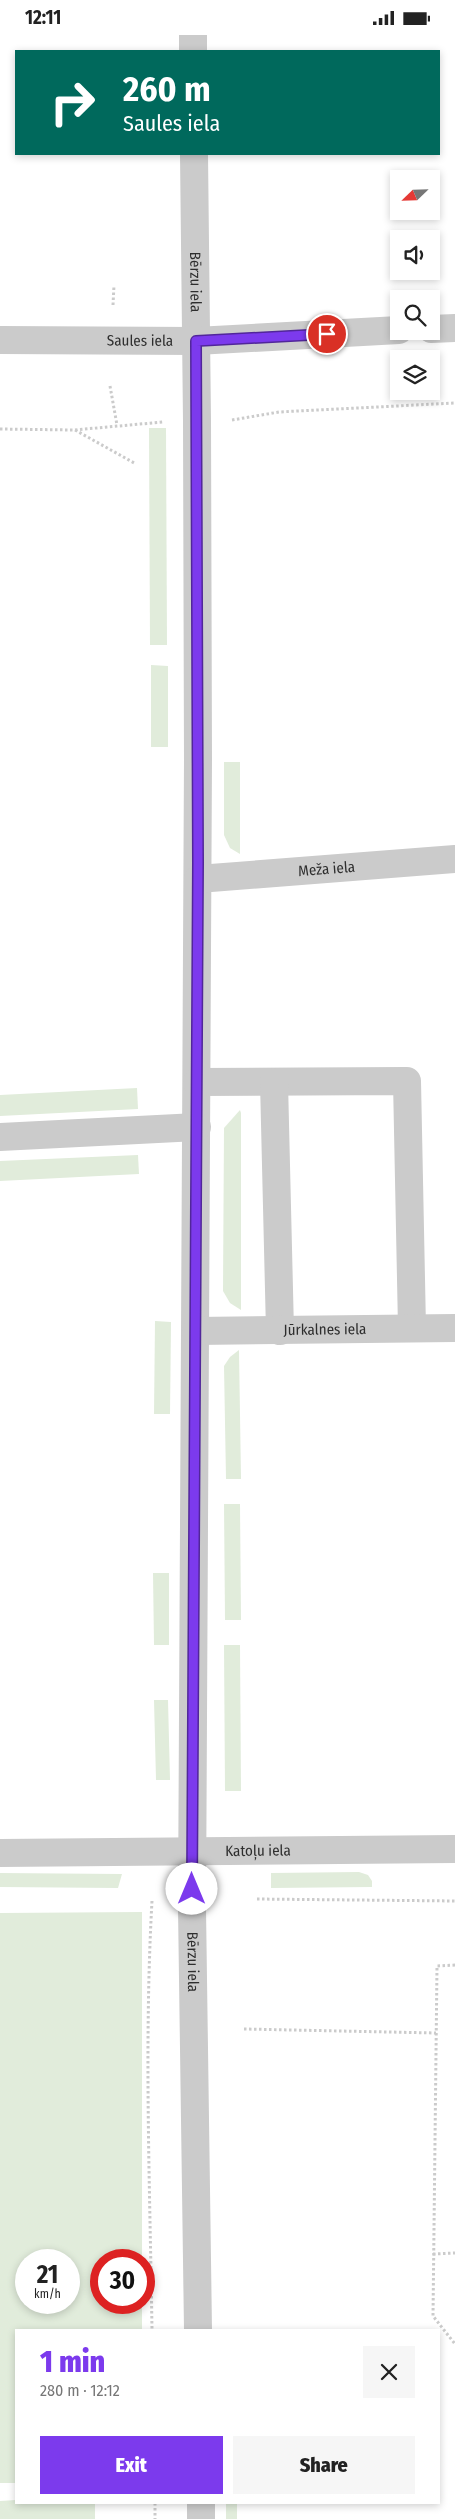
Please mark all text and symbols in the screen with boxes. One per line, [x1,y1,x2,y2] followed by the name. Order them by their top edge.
[25,6,61,29] text: 12:11
[123,68,211,110] text: 260 m
[40,70,105,135] icon: right
[123,110,220,137] text: Saules iela
[390,170,440,220] north arrow
[390,170,440,400] map controls
[390,230,440,280] button: sound
[186,252,205,312] street label: Bērzu iela
[390,290,440,340] button: search
[306,313,348,355] pin
[313,320,341,348] icon: arrive
[107,332,173,350] street label: Saules iela
[390,350,440,400] button: layers
[297,858,356,880] street label: Meža iela
[283,1320,367,1339] street label: Jūrkalnes iela
[225,1841,291,1861] street label: Katoļu iela
[165,1862,217,1914] position arrow
[183,1932,202,1992] street label: Bērzu iela
[90,2249,155,2314] speed limit sign: 30
[37,2260,58,2290] text: 21
[34,2287,61,2301] text: km/h
[40,2344,105,2380] text: 1 min
[363,2346,415,2398] button: close
[40,2381,120,2400] text: 280 m · 12:12
[40,2436,223,2494] button: Exit
[233,2436,415,2494] button: Share

